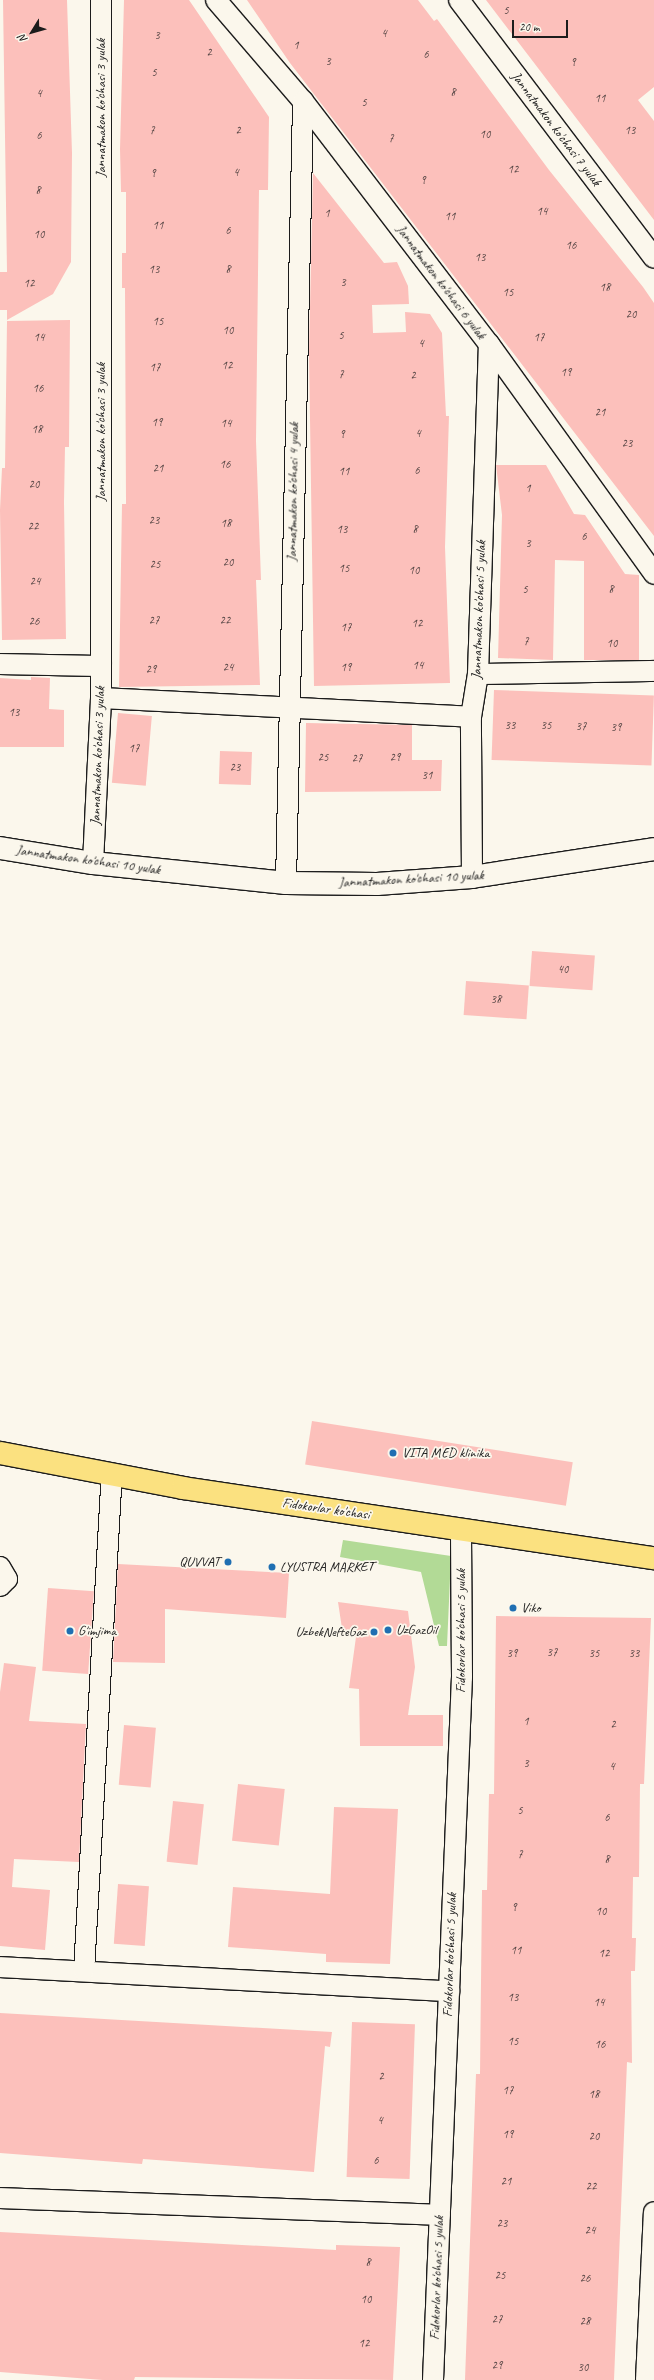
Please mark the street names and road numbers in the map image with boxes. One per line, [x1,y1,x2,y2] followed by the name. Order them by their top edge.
[93,38,109,178] street label: Jannatmakon ko'chasi 3 yulak
[507,68,605,190] street label: Jannatmakon ko'chasi 7 yulak
[392,221,490,343] street label: Jannatmakon ko'chasi 6 yulak
[93,362,109,502] street label: Jannatmakon ko'chasi 3 yulak
[283,422,303,562] street label: Jannatmakon ko'chasi 4 yulak
[468,540,490,680] street label: Jannatmakon ko'chasi 5 yulak
[87,686,109,826] street label: Jannatmakon ko'chasi 3 yulak
[15,842,161,878] street label: Jannatmakon ko'chasi 10 yulak
[338,867,484,891] street label: Jannatmakon ko'chasi 10 yulak
[281,1495,371,1523] street label: Fidokorlar ko'chasi
[453,1569,469,1693] street label: Fidokorlar ko'chasi 5 yulak
[439,1893,461,2017] street label: Fidokorlar ko'chasi 5 yulak
[426,2216,448,2340] street label: Fidokorlar ko'chasi 5 yulak

